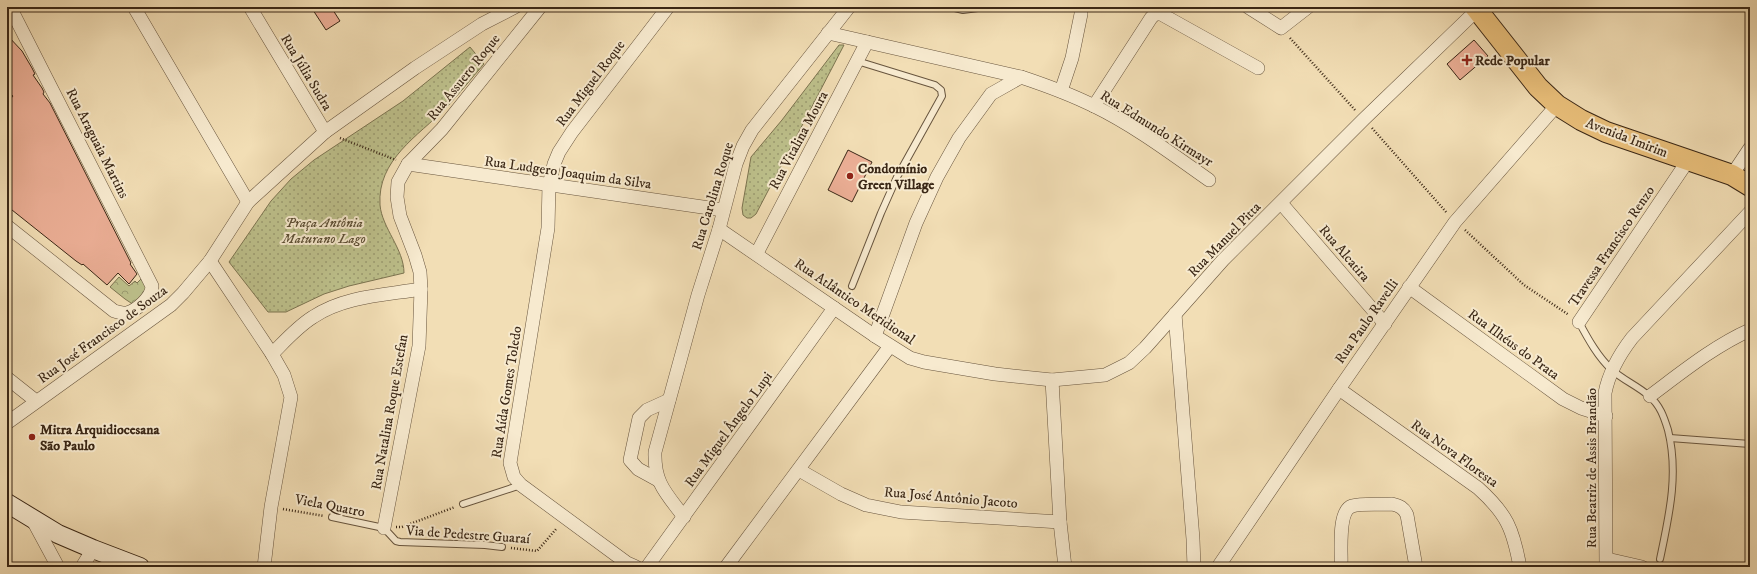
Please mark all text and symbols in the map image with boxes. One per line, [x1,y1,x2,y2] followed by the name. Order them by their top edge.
[423,30,504,125] street label: Rua Assuero Roque
[276,31,336,114] street label: Rua Júlia Sudra
[552,37,629,130] street label: Rua Miguel Roque
[1475,52,1550,70] place label: Rede Popular
[1462,55,1472,65] marker: Rede Popular
[62,85,133,202] street label: Rua Araguaia Martins
[1097,87,1217,171] street label: Rua Edmundo Kirmayr
[765,88,832,193] street label: Rua Vitalina Moura
[1583,114,1671,162] street label: Avenida Imirim
[688,140,738,252] street label: Rua Carolina Roque
[483,152,653,194] street label: Rua Ludgero Joaquim da Silva
[858,160,934,194] place label: Condomínio Green Village
[845,171,855,181] marker: Condomínio Green Village
[1565,182,1659,311] street label: Travessa Francisco Renzo
[1184,198,1265,281] street label: Rua Manuel Pitta
[281,214,366,248] park label: Praça Antônia Maturano Lago
[1315,222,1374,286] street label: Rua Alcatira
[791,255,919,349] street label: Rua Atlântico Meridional
[1331,276,1403,367] street label: Rua Paulo Ravelli
[34,282,171,388] street label: Rua José Francisco de Souza
[1464,305,1563,384] street label: Rua Ilhéus do Prata
[488,325,526,460] street label: Rua Aída Gomes Toledo
[367,332,413,491] street label: Rua Natalina Roque Estefan
[681,368,777,491] street label: Rua Miguel Ângelo Lupi
[1583,388,1601,548] street label: Rua Beatriz de Assis Brandão
[1407,416,1502,492] street label: Rua Nova Floresta
[40,421,161,455] place label: Mitra Arquidiocesana São Paulo
[27,432,37,442] marker: Mitra Arquidiocesana São Paulo
[883,483,1019,513] street label: Rua José Antônio Jacoto
[292,490,367,522] street label: Viela Quatro
[404,522,532,548] street label: Via de Pedestre Guaraí

